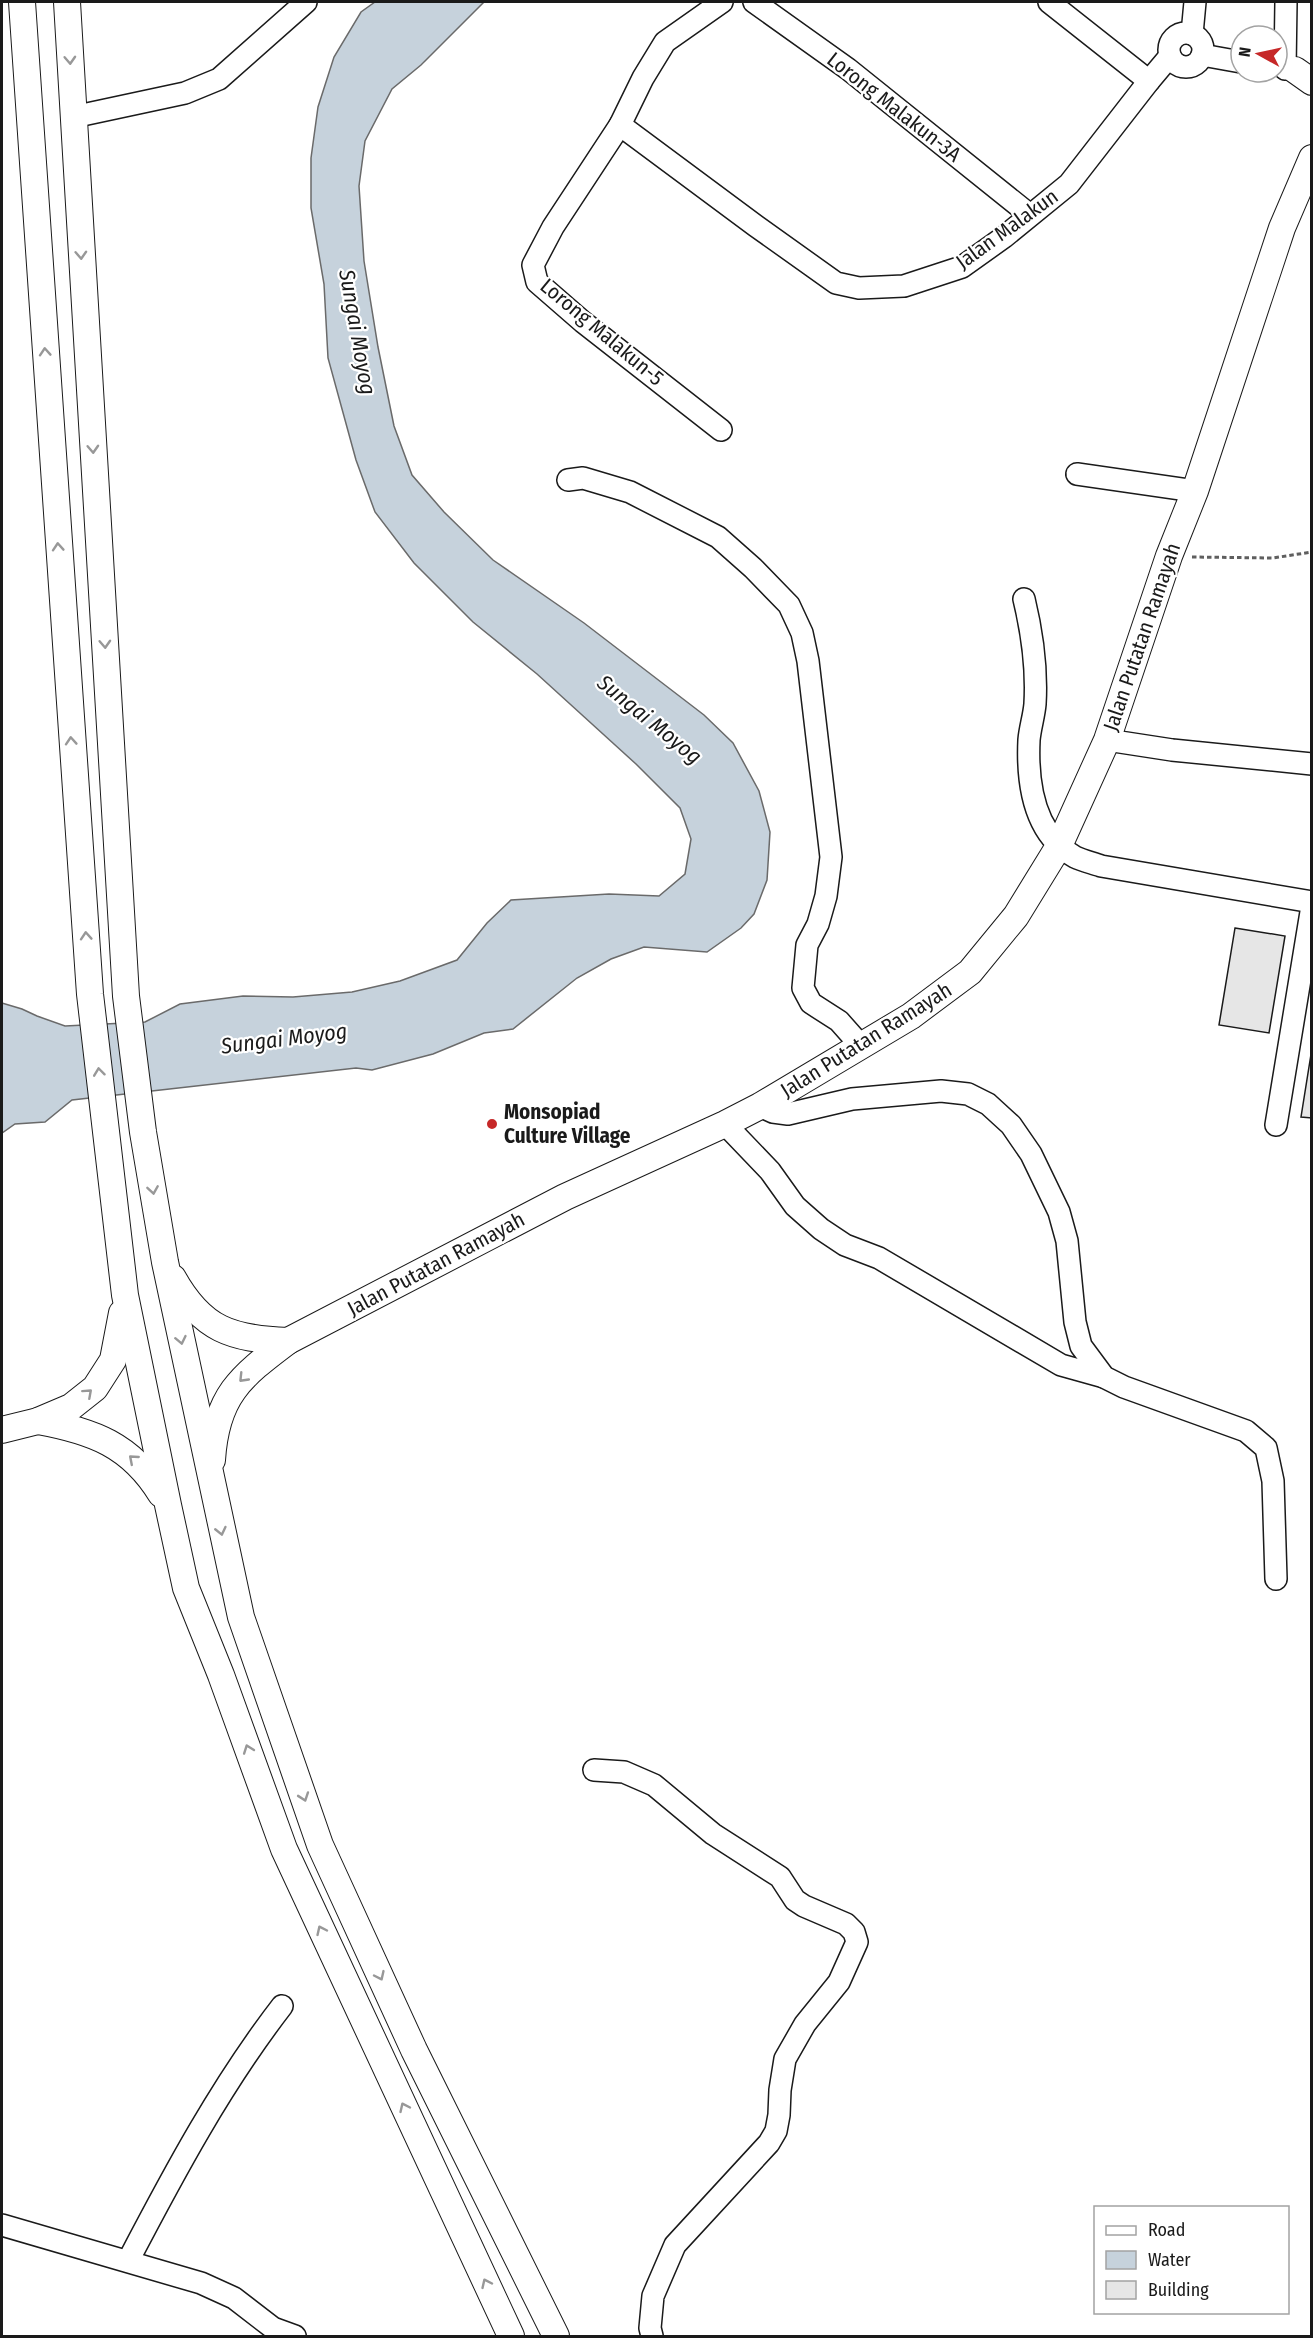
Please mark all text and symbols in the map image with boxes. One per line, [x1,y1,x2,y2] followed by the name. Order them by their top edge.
[1229,24,1289,84] north arrow
[1235,46,1255,58] text: N
[822,47,966,167] street label: Lorong Malakun-3A
[64,55,77,64] one-way arrow
[951,183,1063,275] street label: Jalan Malakun
[75,250,88,259] one-way arrow
[333,266,382,397] water label: Sungai Moyog
[535,273,669,391] street label: Lorong Malakun-5
[39,347,52,356] one-way arrow
[87,445,100,454] one-way arrow
[1098,540,1186,734] street label: Jalan Putatan Ramayah
[52,542,65,551] one-way arrow
[98,639,111,648] one-way arrow
[591,668,707,770] water label: Sungai Moyog
[65,737,78,746] one-way arrow
[79,931,92,940] one-way arrow
[776,977,956,1103] street label: Jalan Putatan Ramayah
[218,1017,349,1060] water label: Sungai Moyog
[93,1067,106,1077] one-way arrow
[504,1099,631,1149] place label: Monsopiad Culture Village
[485,1117,499,1131] marker: Monsopiad Culture Village
[146,1185,158,1194] one-way arrow
[343,1206,529,1322] street label: Jalan Putatan Ramayah
[174,1335,187,1345] one-way arrow
[240,1371,251,1382] one-way arrow
[82,1389,92,1400] one-way arrow
[129,1456,140,1467] one-way arrow
[214,1526,227,1536] one-way arrow
[243,1745,255,1756] one-way arrow
[296,1791,309,1802] one-way arrow
[317,1925,329,1936] one-way arrow
[373,1970,385,1981] one-way arrow
[399,2102,411,2113] one-way arrow
[1094,2206,1289,2314] legend
[1148,2219,1185,2241] text: Road
[1148,2249,1191,2271] text: Water
[481,2279,493,2290] one-way arrow
[1148,2279,1209,2301] text: Building

